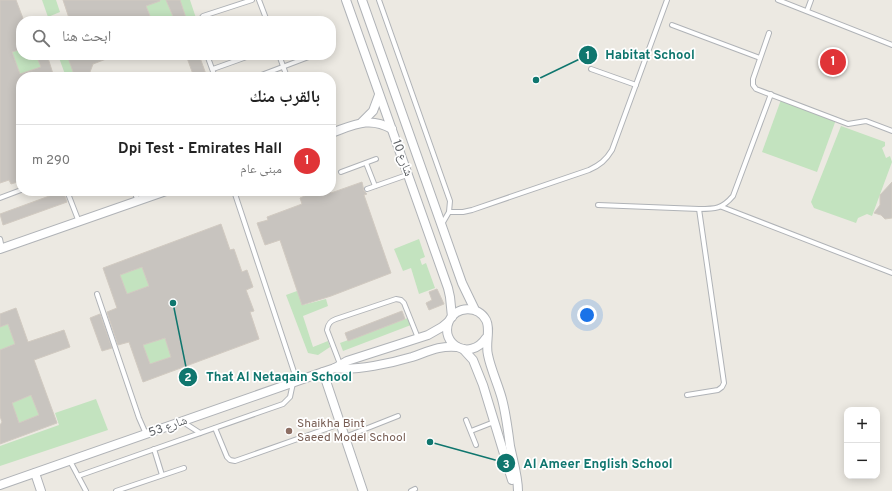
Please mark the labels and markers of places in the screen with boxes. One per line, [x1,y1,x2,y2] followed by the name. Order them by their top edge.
[578,42,703,67] callout: Habitat School
[820,47,846,77] pin: 1
[178,364,361,389] callout: That Al Netaqain School
[297,416,406,446] place label: Shaikha Bint Saeed Model School
[284,426,294,436] marker: Shaikha Bint Saeed Model School
[496,451,681,476] callout: Al Ameer English School

